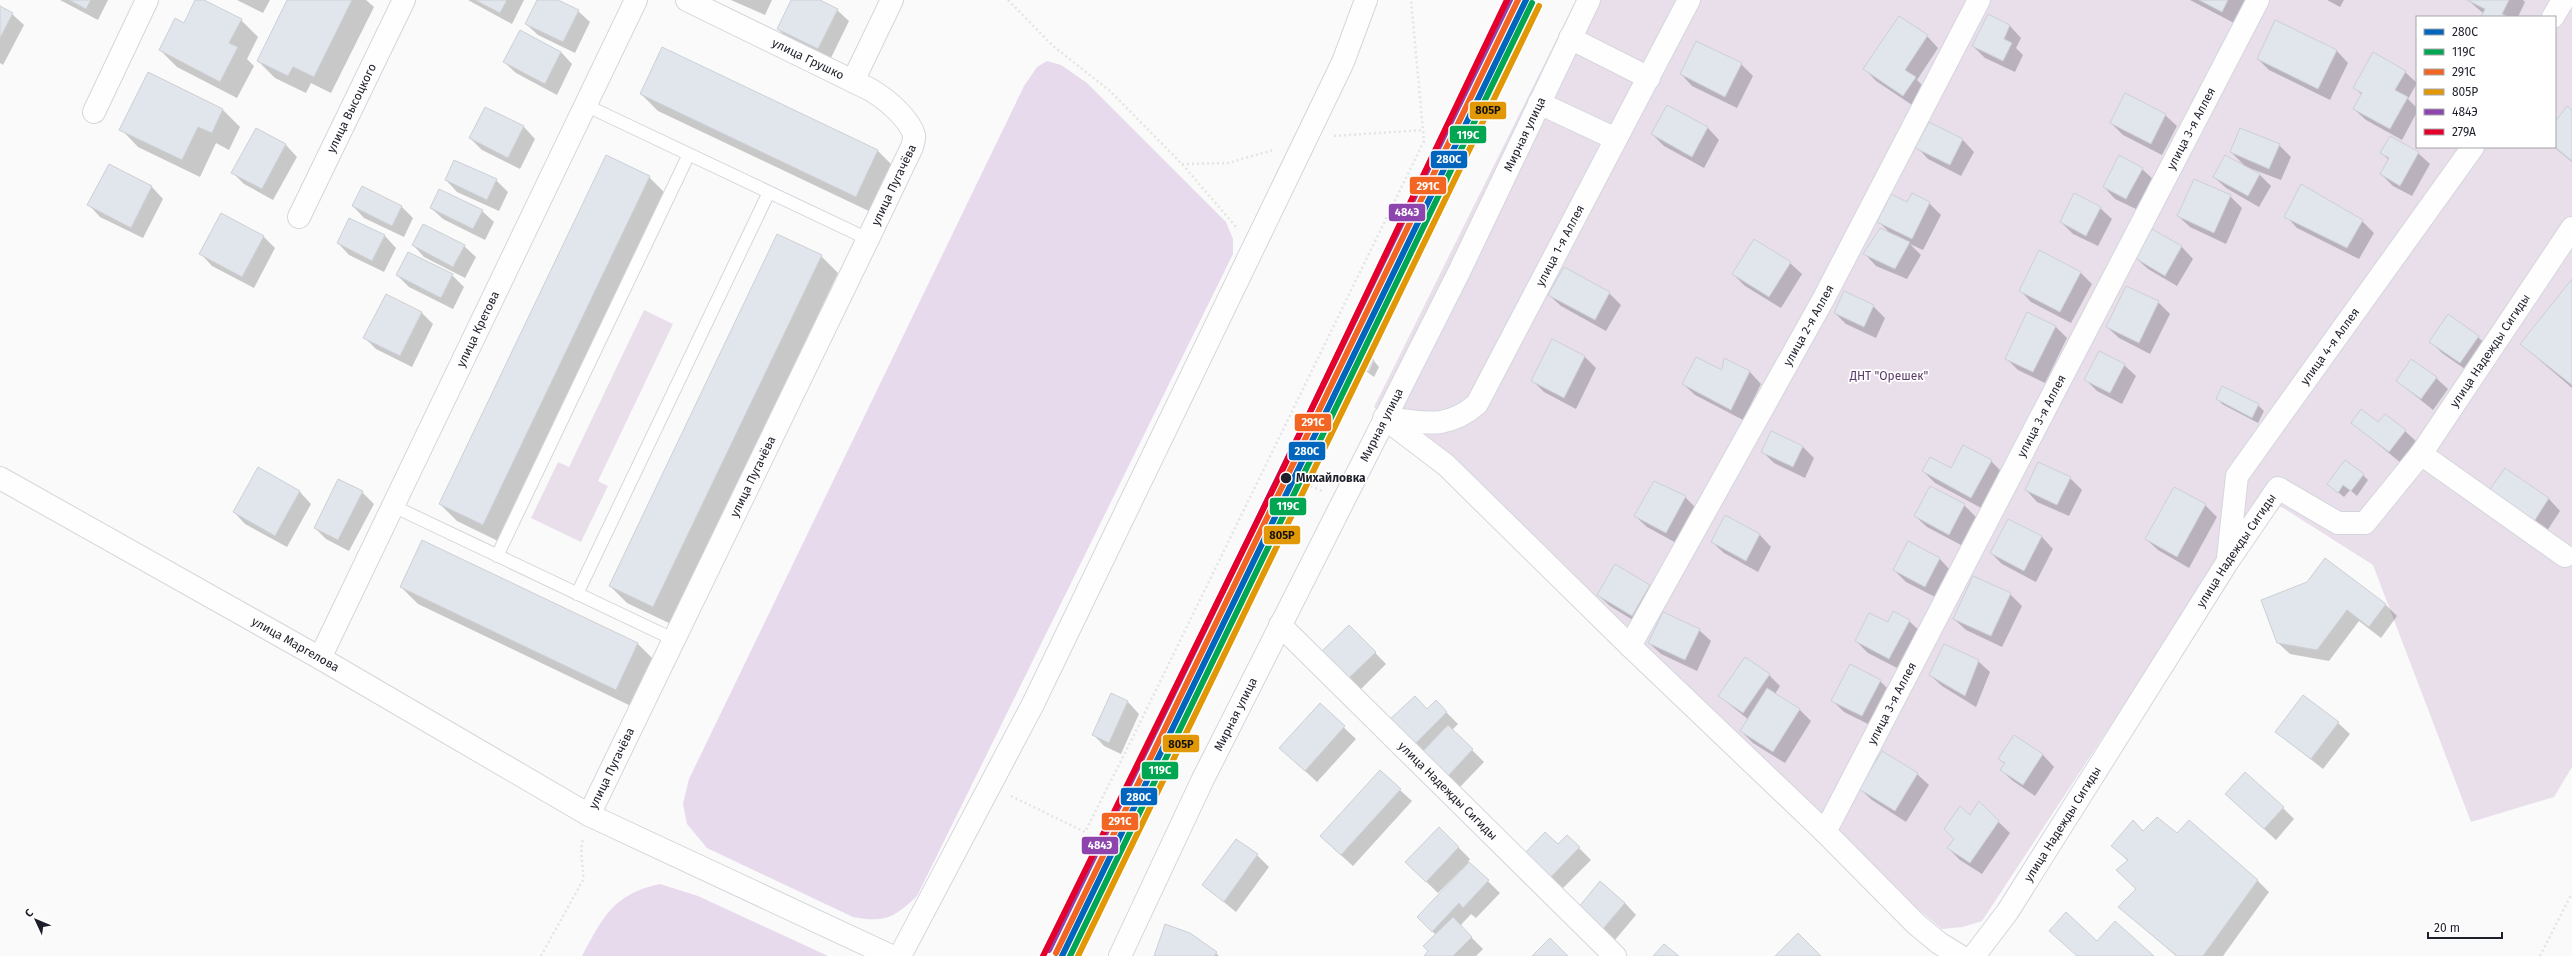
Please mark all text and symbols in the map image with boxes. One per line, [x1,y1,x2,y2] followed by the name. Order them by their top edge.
[2416,16,2556,148] legend
[2452,25,2478,39] text: 280С
[770,36,846,82] street label: улица Грушко
[2452,45,2476,59] text: 119С
[324,61,379,155] street label: улица Высоцкого
[2452,65,2476,79] text: 291С
[2164,85,2218,172] street label: улица 3-я Аллея
[2452,85,2478,99] text: 805Р
[1501,95,1548,174] street label: Мирная улица
[1469,101,1507,120] line badge: 805Р
[1475,104,1501,117] text: 805Р
[2452,105,2478,119] text: 484Э
[1449,125,1487,144] line badge: 119С
[2452,125,2476,139] text: 279А
[1457,129,1480,142] text: 119С
[869,142,919,228] street label: улица Пугачёва
[1430,150,1468,169] line badge: 280С
[1437,153,1462,166] text: 280С
[1409,176,1447,195] line badge: 291С
[1417,180,1440,193] text: 291С
[1533,202,1587,289] street label: улица 1-я Аллея
[1388,203,1426,222] line badge: 484Э
[1395,206,1419,219] text: 484Э
[1780,282,1837,369] street label: улица 2-я Аллея
[454,289,502,369] street label: улица Кретова
[2447,291,2533,410] street label: улица Надежды Сигиды
[2298,305,2362,388] street label: улица 4-я Аллея
[1849,369,1929,383] park label: ДНТ "Орешек"
[2014,372,2069,460] street label: улица 3-я Аллея
[1357,386,1406,464] street label: Мирная улица
[1294,413,1332,432] line badge: 291С
[1302,416,1325,429] text: 291С
[727,434,778,519] street label: улица Пугачёва
[1288,441,1326,461] line badge: 280С
[1295,445,1320,458] text: 280С
[1279,471,1293,485] marker: Михайловка
[1296,471,1366,485] place label: Михайловка
[2194,491,2279,610] street label: улица Надежды Сигиды
[1269,497,1307,516] line badge: 119С
[1277,500,1300,513] text: 119С
[1263,525,1301,545] line badge: 805Р
[1269,529,1295,542] text: 805Р
[249,614,342,675] street label: улица Маргелова
[1865,660,1919,747] street label: улица 3-я Аллея
[1211,675,1260,753] street label: Мирная улица
[586,725,637,811] street label: улица Пугачёва
[1162,734,1200,753] line badge: 805Р
[1168,738,1194,751] text: 805Р
[1395,739,1500,843] street label: улица Надежды Сигиды
[1141,761,1179,780] line badge: 119С
[1149,764,1172,777] text: 119С
[2021,764,2104,884] street label: улица Надежды Сигиды
[1120,787,1158,806] line badge: 280С
[1127,791,1152,804] text: 280С
[1101,812,1139,831] line badge: 291С
[1109,815,1132,828] text: 291С
[1081,836,1119,855] line badge: 484Э
[1088,839,1112,852] text: 484Э
[16,900,56,940] north arrow
[22,906,37,920] text: С
[2428,914,2502,940] scale bar
[2434,921,2460,935] text: 20 m

